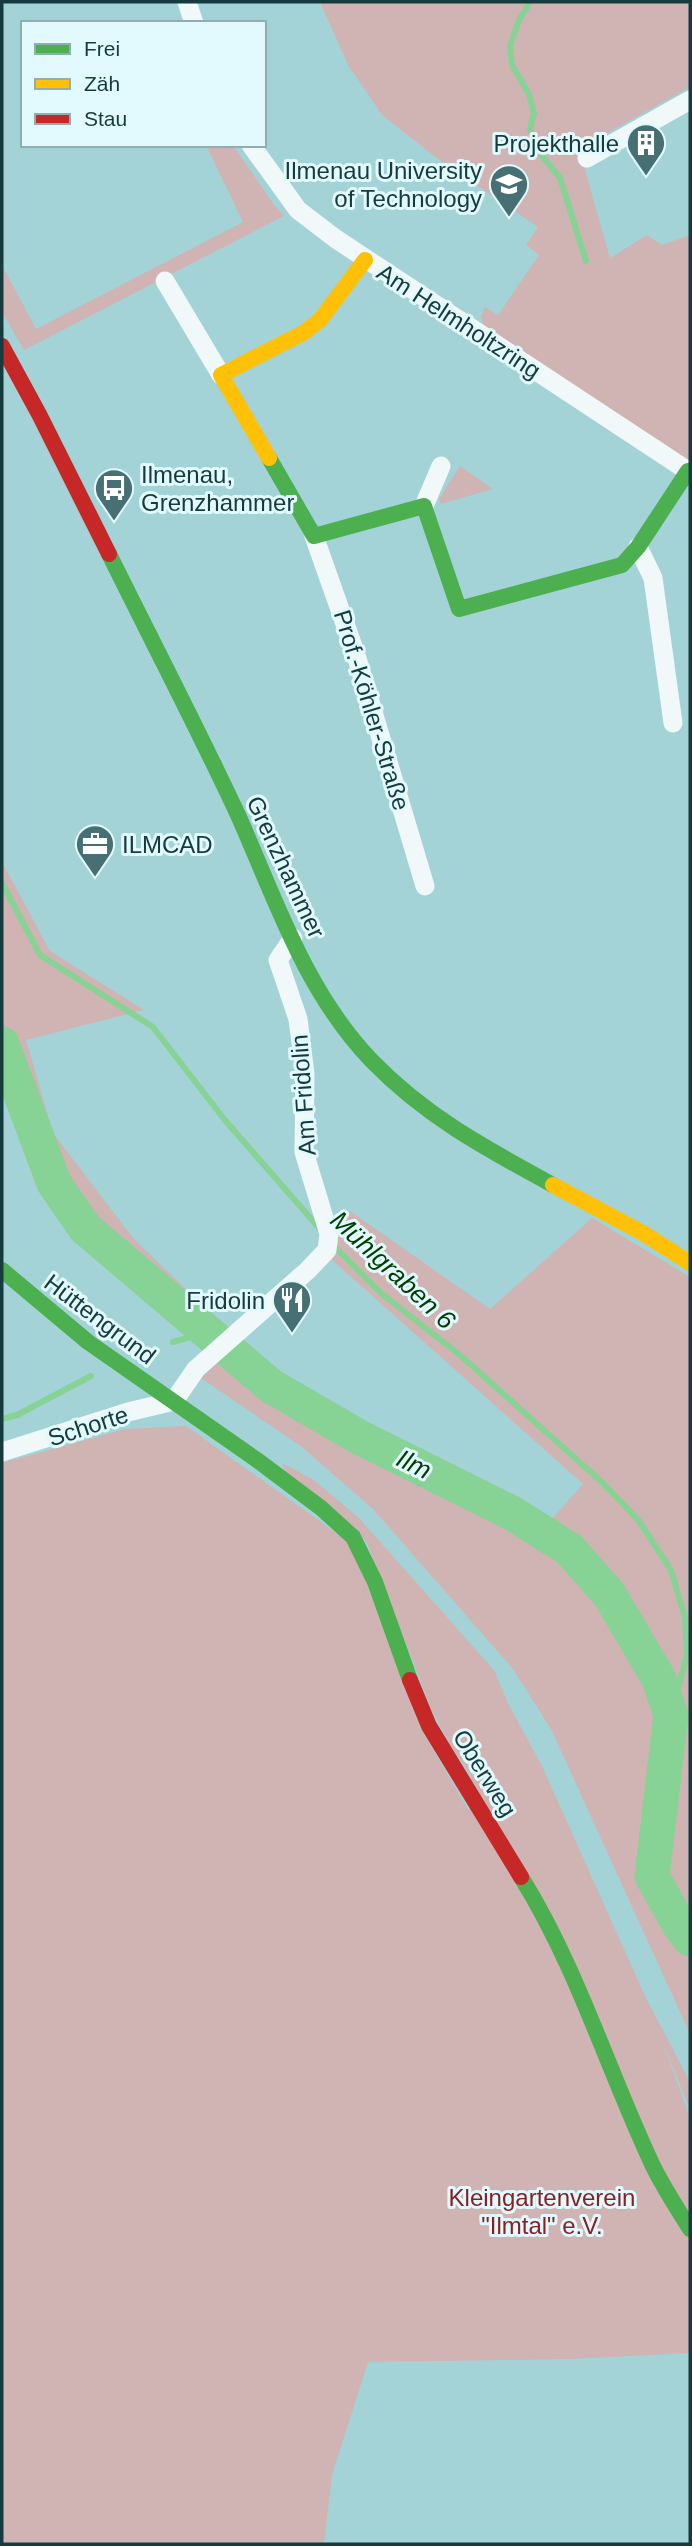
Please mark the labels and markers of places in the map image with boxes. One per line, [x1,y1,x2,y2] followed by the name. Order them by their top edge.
[625,122,667,177] building icon: Projekthalle
[494,130,619,157] place label: Projekthalle
[285,157,482,212] place label: Ilmenau University of Technology
[488,163,530,218] school or university icon: Ilmenau University of Technology
[141,461,294,516] place label: Ilmenau, Grenzhammer
[93,467,135,522] bus stop icon: Ilmenau, Grenzhammer
[74,823,116,878] office icon: ILMCAD
[122,831,213,858] place label: ILMCAD
[271,1279,313,1334] restaurant icon: Fridolin
[186,1287,265,1314] place label: Fridolin

